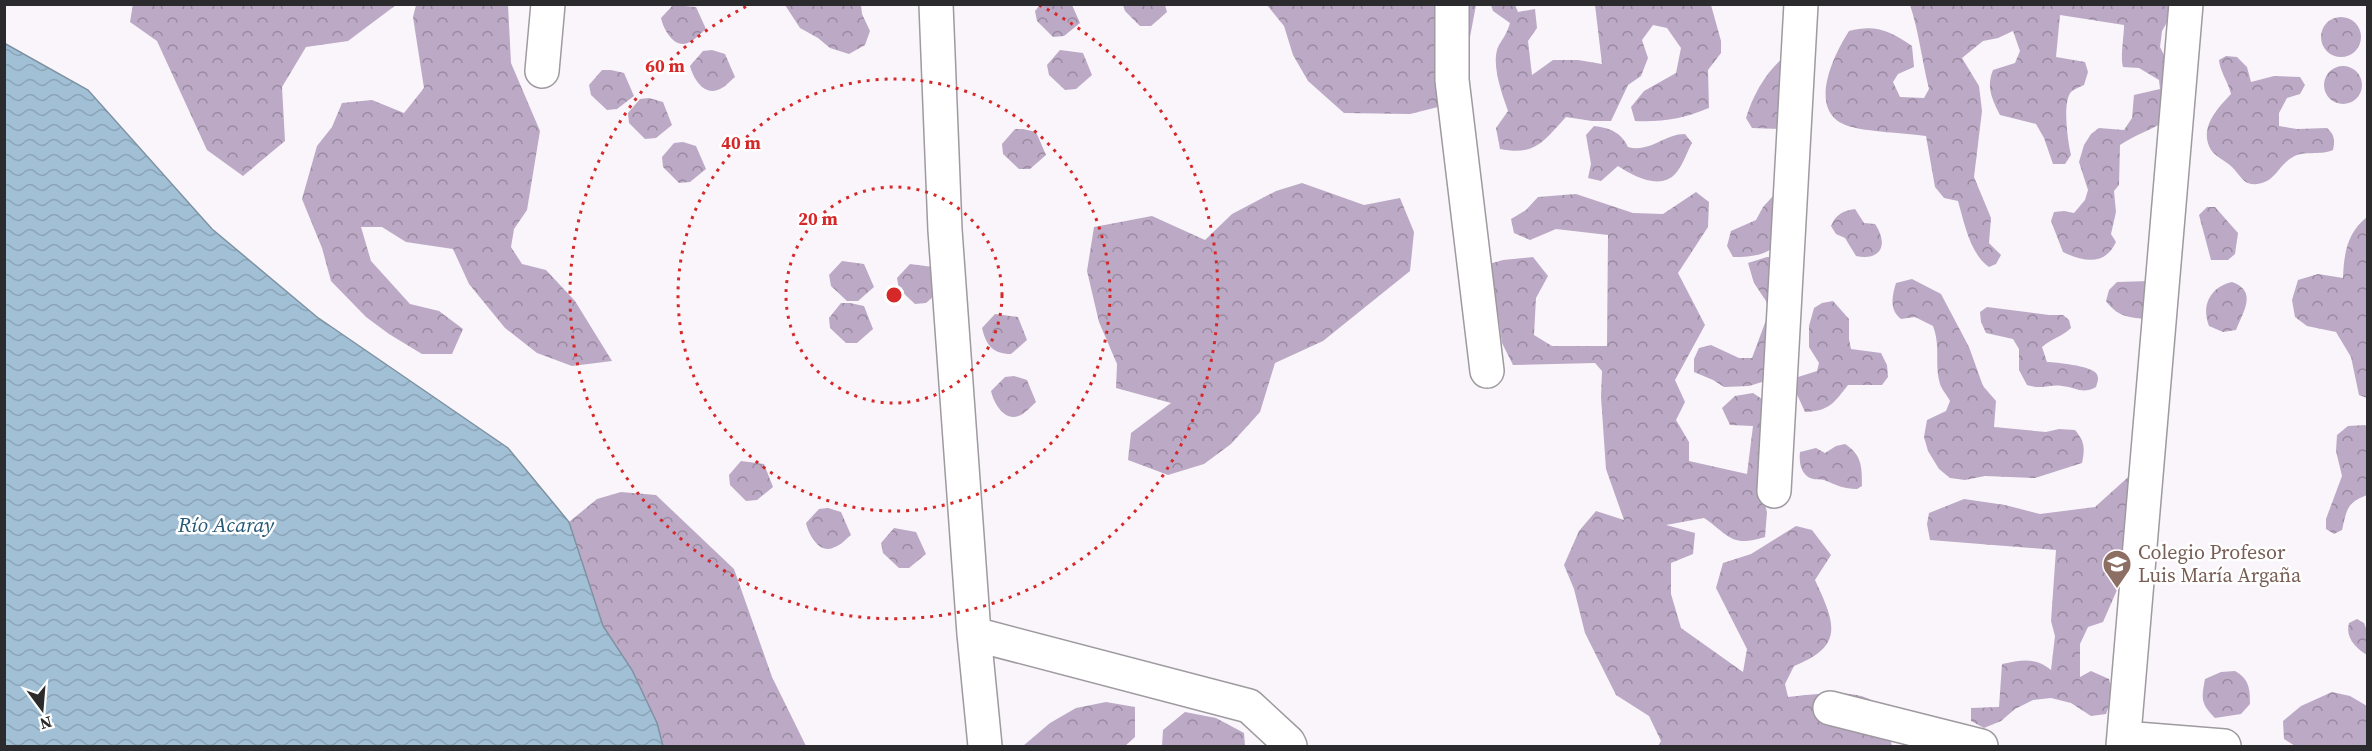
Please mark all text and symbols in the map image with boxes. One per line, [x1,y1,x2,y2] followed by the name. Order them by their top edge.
[645,53,685,78] text: 60 m
[721,130,761,155] text: 40 m
[798,206,838,231] text: 20 m
[884,285,904,305] centre of rings
[177,510,275,539] water label: Río Acaray
[2138,538,2302,589] place label: Colegio Profesor Luis María Argaña
[2101,548,2133,590] school or university icon: Colegio Profesor Luis María Argaña
[12,679,72,739] north arrow
[37,711,55,736] text: N

